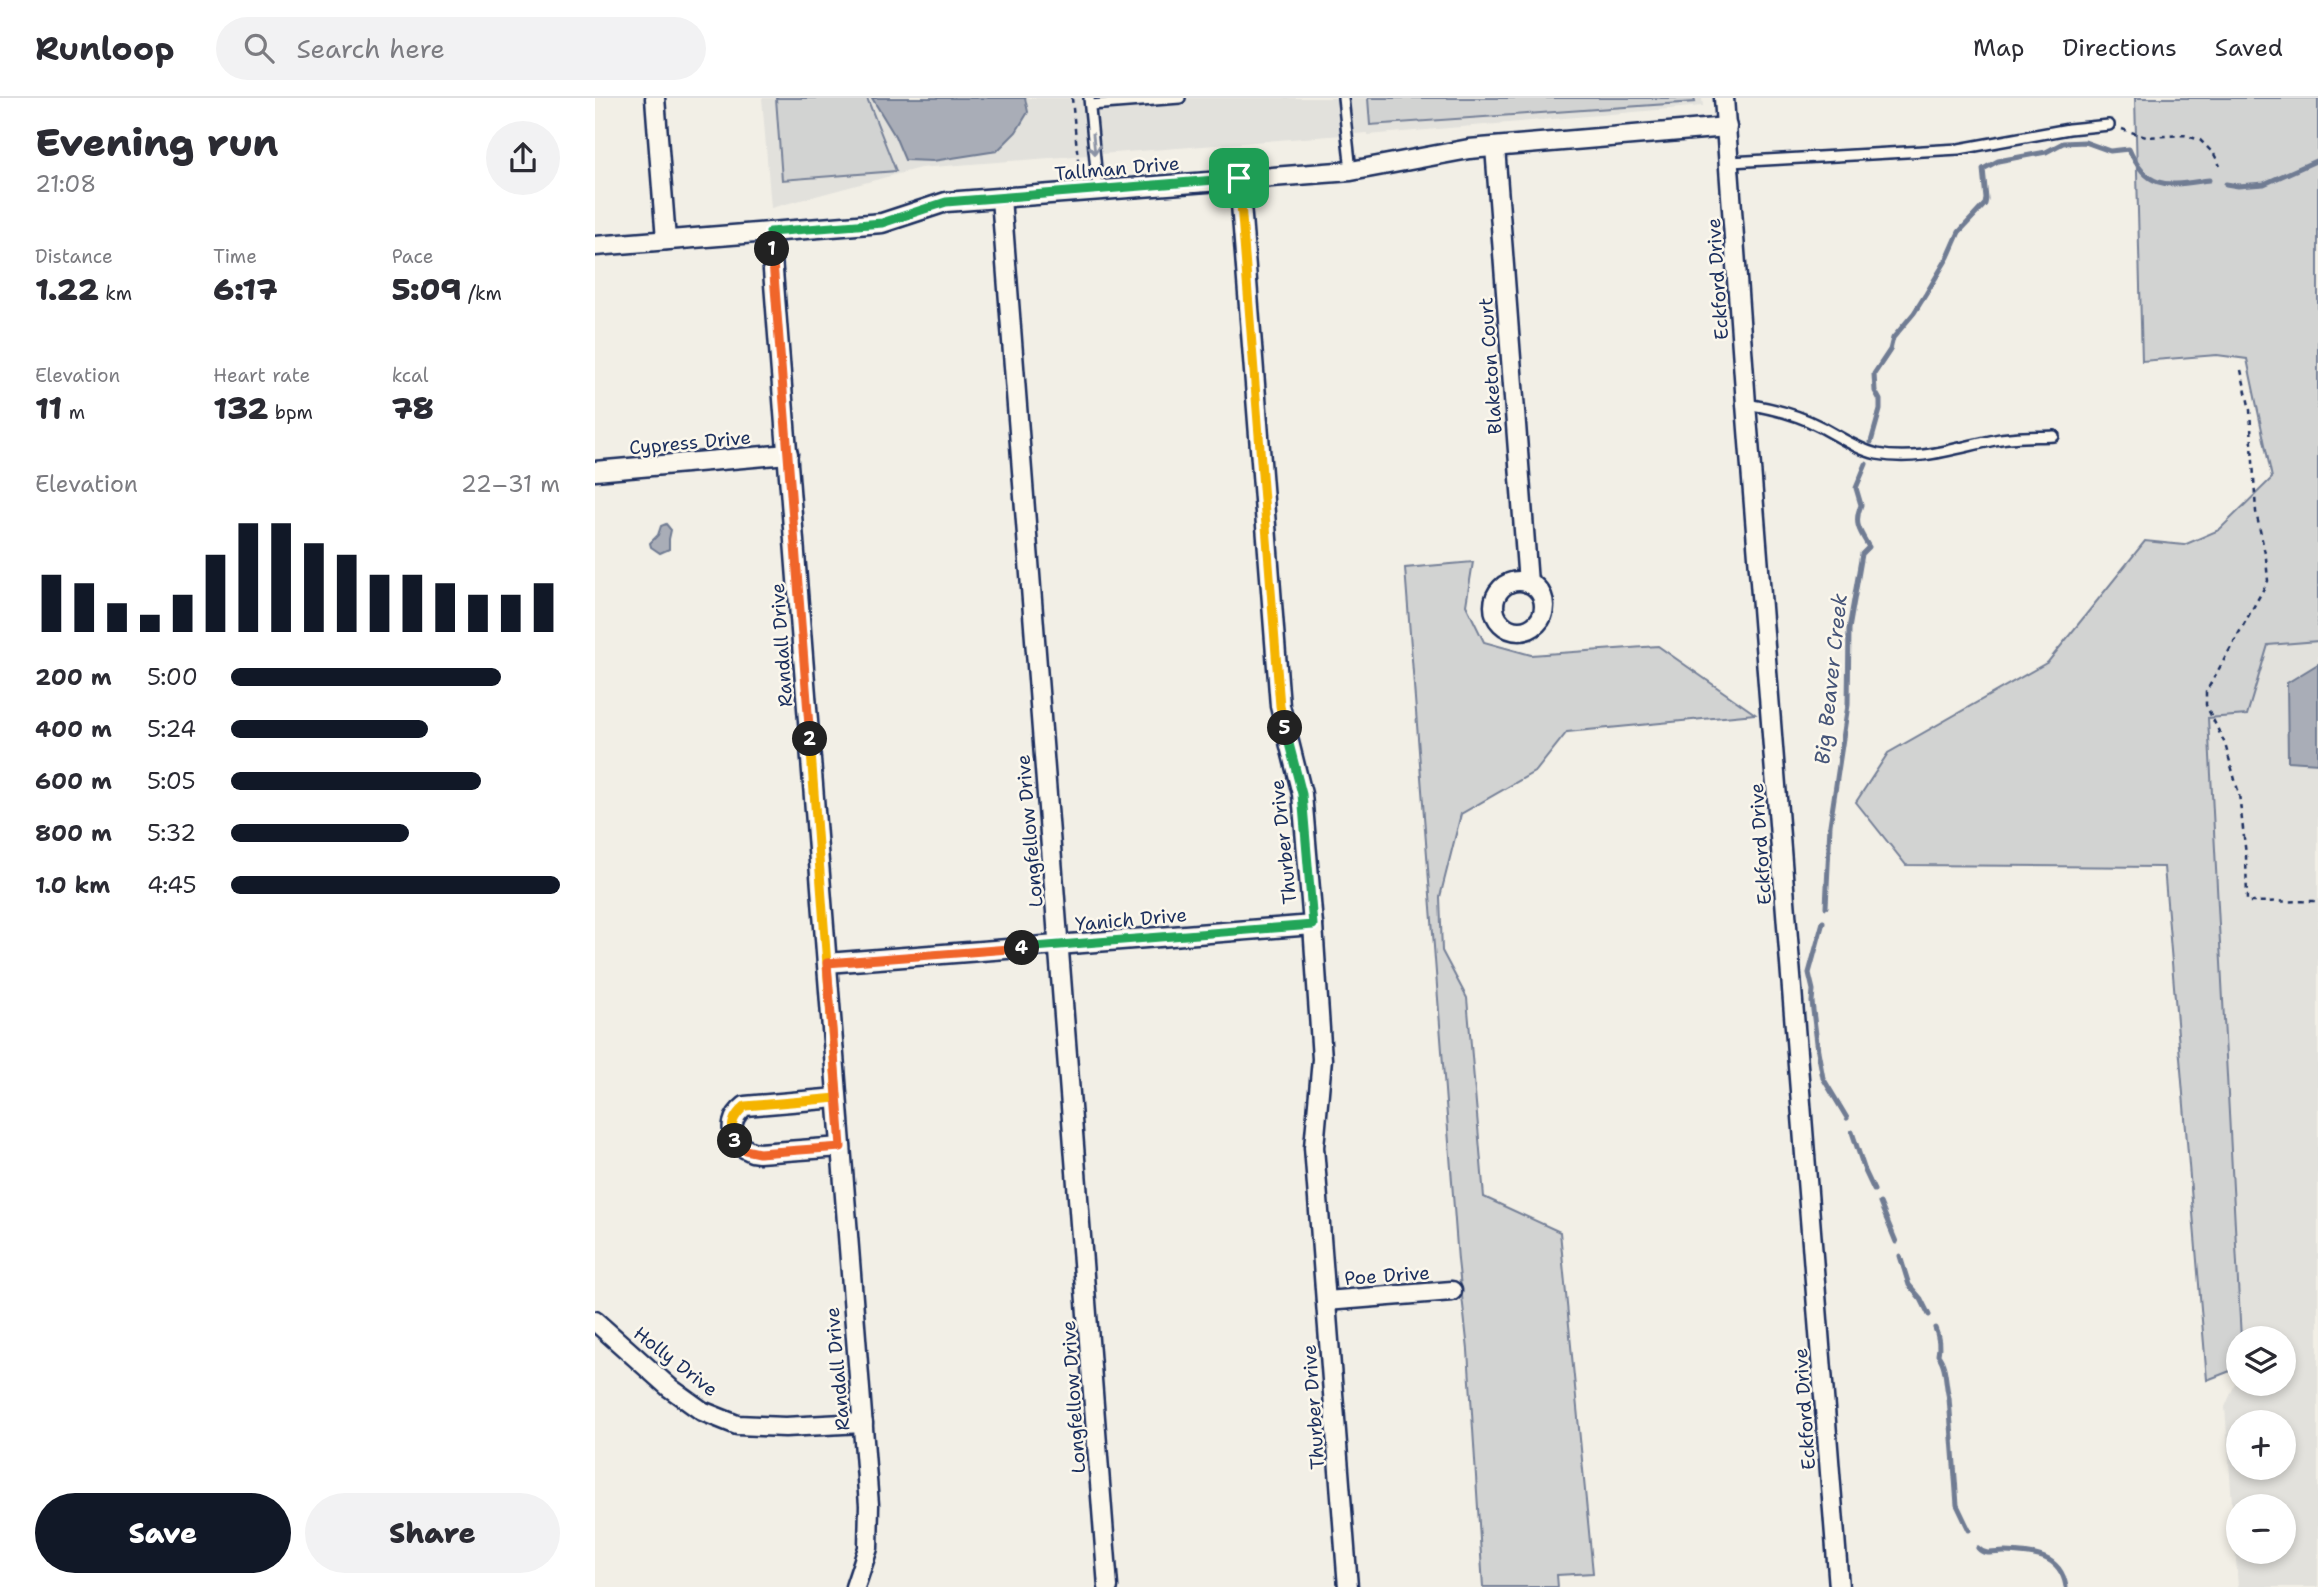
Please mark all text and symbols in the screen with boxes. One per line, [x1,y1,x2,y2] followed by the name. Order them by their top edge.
[216,17,706,80] search box
[35,26,174,71] text: Runloop
[240,29,278,67] icon: search
[296,31,445,66] text: Search here
[1973,32,2024,64] text: Map
[2062,32,2177,64] text: Directions
[2215,32,2283,64] text: Saved
[35,117,278,168] text: Evening run
[486,121,560,195] button: share
[1087,132,1100,155] one-way arrow
[1209,148,1269,208] pin
[1053,151,1181,186] street label: Tallman Drive
[1220,159,1258,197] icon: arrive
[35,169,96,199] text: 21:08
[1701,217,1734,341] street label: Eckford Drive
[755,232,789,266] pin: 1
[767,236,776,261] text: 1
[35,244,113,269] text: Distance
[213,244,257,269] text: Time
[392,244,433,269] text: Pace
[35,269,99,310] text: 1.22
[213,269,277,310] text: 6:17
[392,269,462,310] text: 5:09
[99,281,132,306] text: km
[462,281,502,306] text: /km
[1473,297,1508,435] street label: Blaketon Court
[35,363,120,388] text: Elevation
[213,363,310,388] text: Heart rate
[392,363,429,388] text: kcal
[35,388,62,429] text: 11
[213,388,268,429] text: 132
[392,388,434,429] text: 78
[62,400,85,425] text: m
[268,400,313,425] text: bpm
[628,425,752,460] street label: Cypress Drive
[35,469,138,499] text: Elevation
[461,469,560,499] text: 22–31 m
[765,582,798,708] street label: Randall Drive
[1808,592,1854,766] water label: Big Beaver Creek
[35,662,112,692] text: 200 m
[147,662,198,692] text: 5:00
[1267,710,1303,746] pin: 5
[35,714,112,744] text: 400 m
[147,714,196,744] text: 5:24
[1279,715,1290,740] text: 5
[793,722,827,756] pin: 2
[803,726,816,751] text: 2
[1010,754,1049,908] street label: Longfellow Drive
[35,766,112,796] text: 600 m
[147,766,196,796] text: 5:05
[1265,778,1302,906] street label: Thurber Drive
[1744,782,1777,906] street label: Eckford Drive
[35,818,112,848] text: 800 m
[147,818,196,848] text: 5:32
[35,870,110,900] text: 1.0 km
[147,870,197,900] text: 4:45
[1074,902,1188,937] street label: Yanich Drive
[1005,930,1039,966] pin: 4
[1015,935,1028,960] text: 4
[717,1124,753,1158] pin: 3
[728,1128,741,1153] text: 3
[1343,1260,1431,1291] street label: Poe Drive
[820,1306,855,1432] street label: Randall Drive
[1056,1320,1091,1474] street label: Longfellow Drive
[629,1321,723,1402] street label: Holly Drive
[2226,1326,2296,1564] map controls
[2226,1326,2296,1396] button: layers
[1297,1344,1330,1470] street label: Thurber Drive
[1788,1347,1821,1471] street label: Eckford Drive
[2226,1410,2296,1480] button: +
[35,1493,291,1573] button: Save
[305,1493,560,1573] button: Share
[2226,1494,2296,1564] button: −

